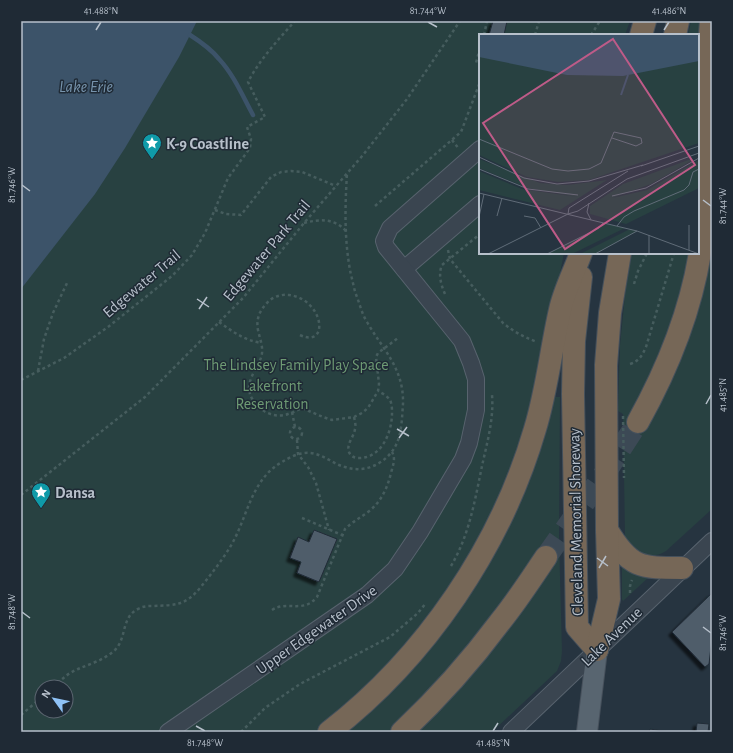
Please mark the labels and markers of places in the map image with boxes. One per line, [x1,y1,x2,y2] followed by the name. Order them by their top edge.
[141,132,163,160] place icon: K-9 Coastline
[166,136,249,152] place label: K-9 Coastline
[30,481,52,509] place icon: Dansa
[55,485,96,501] place label: Dansa

